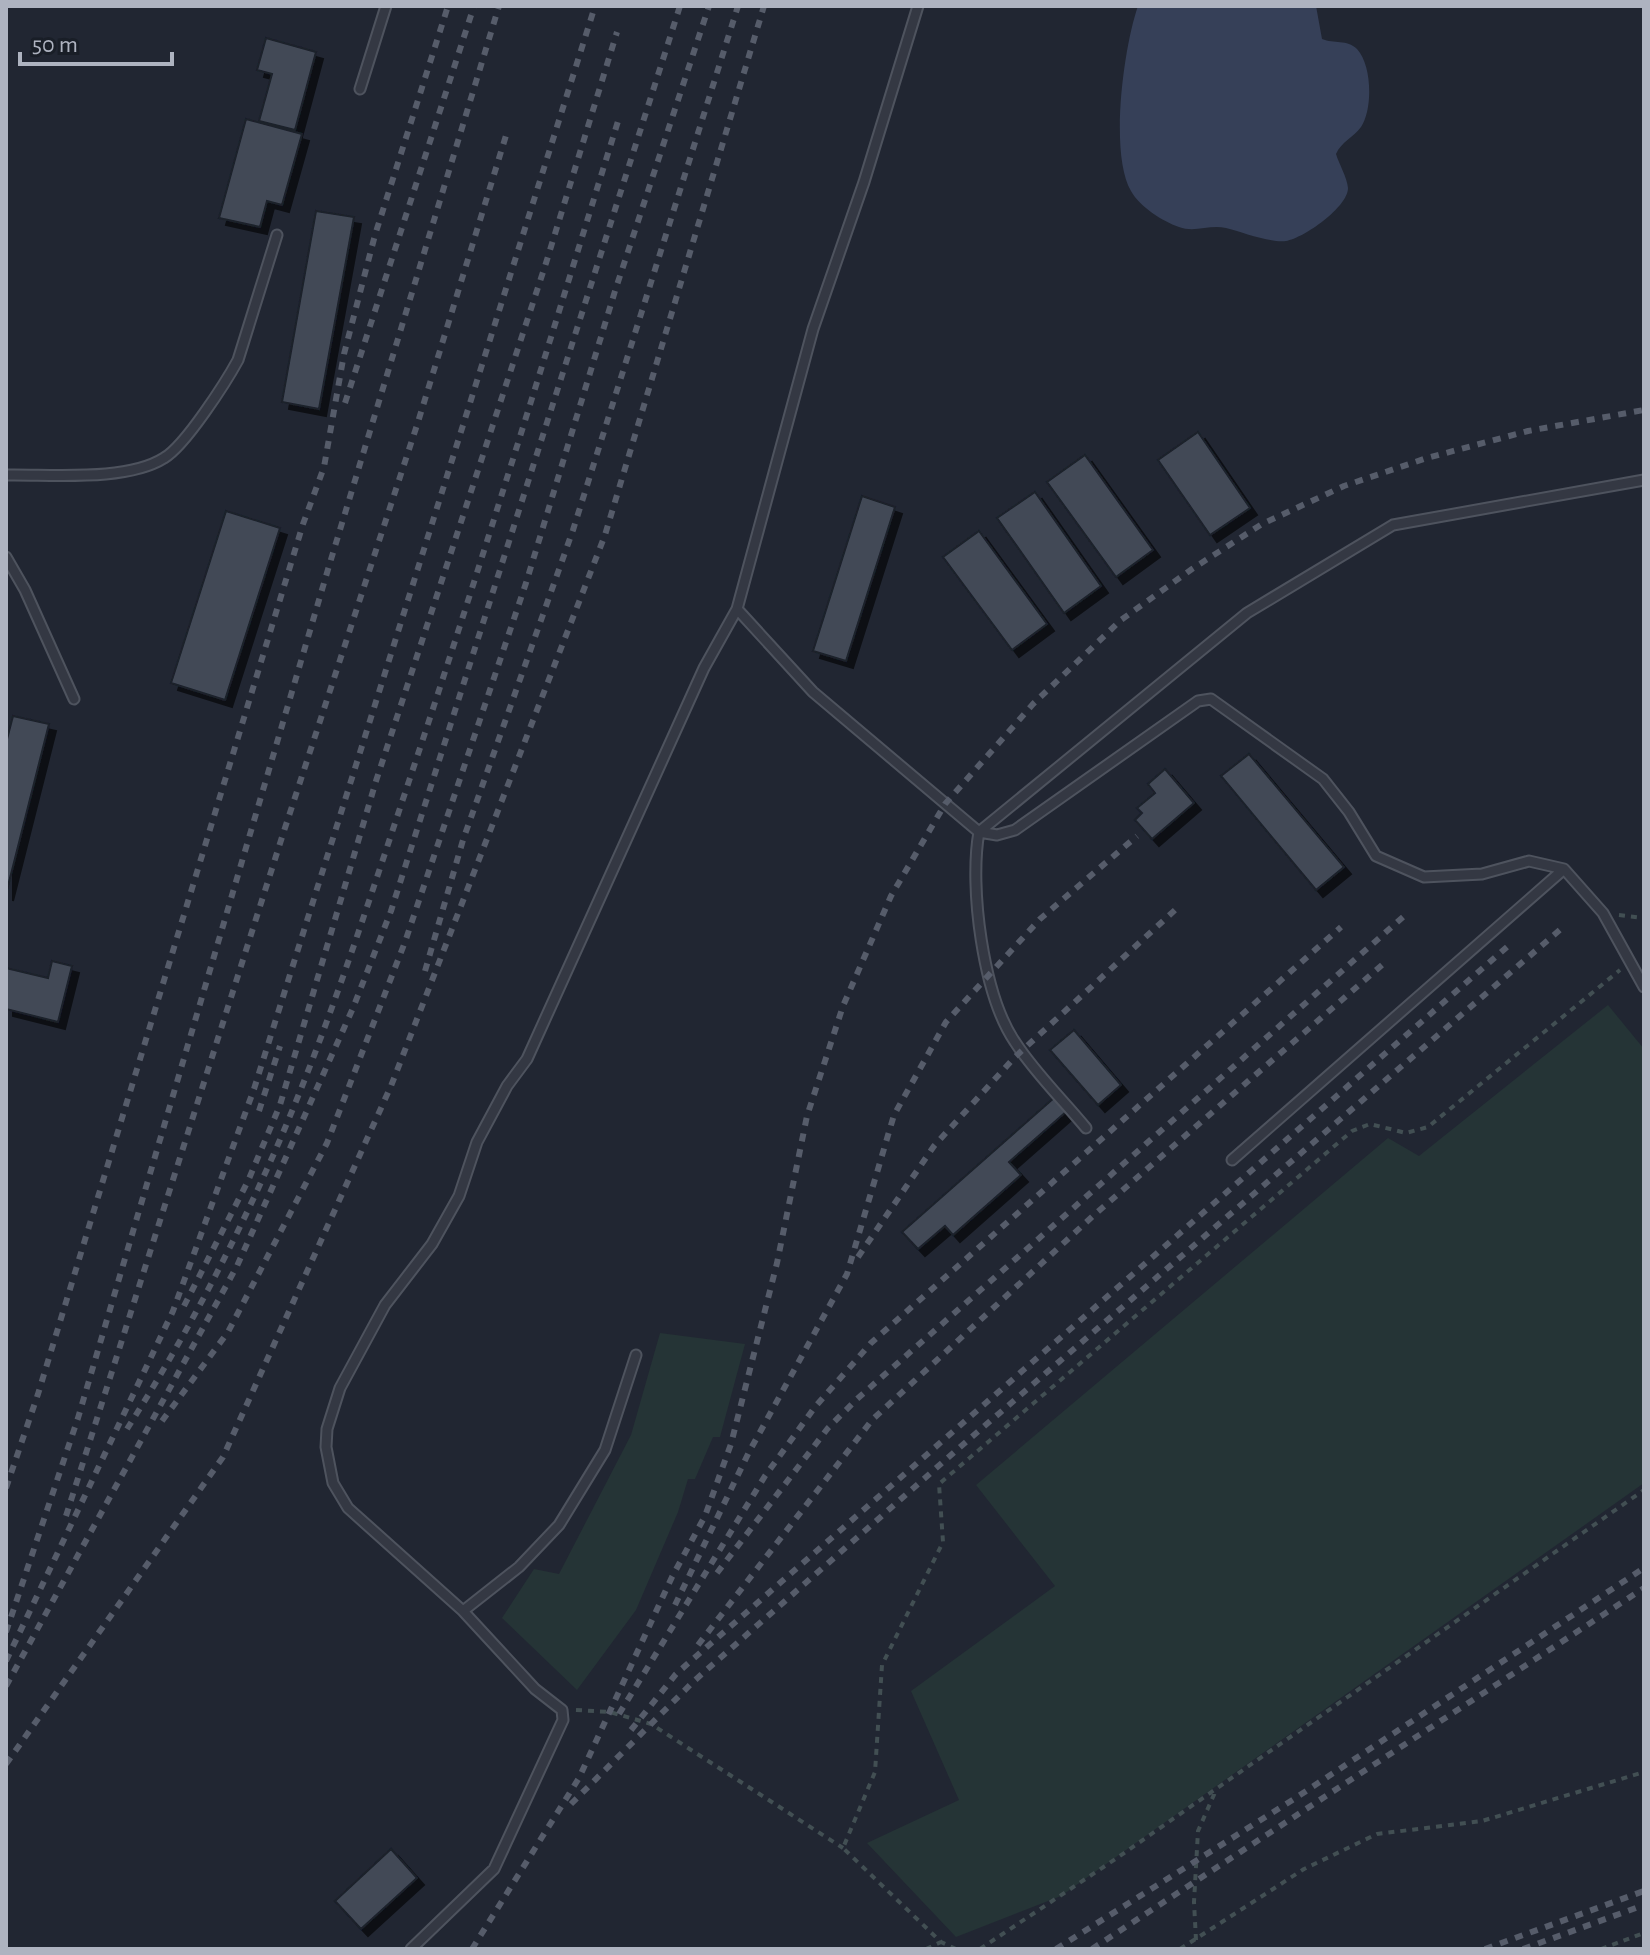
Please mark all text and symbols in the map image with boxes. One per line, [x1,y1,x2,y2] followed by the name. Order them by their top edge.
[20,16,172,66] scale bar
[32,33,78,57] text: 50 m

